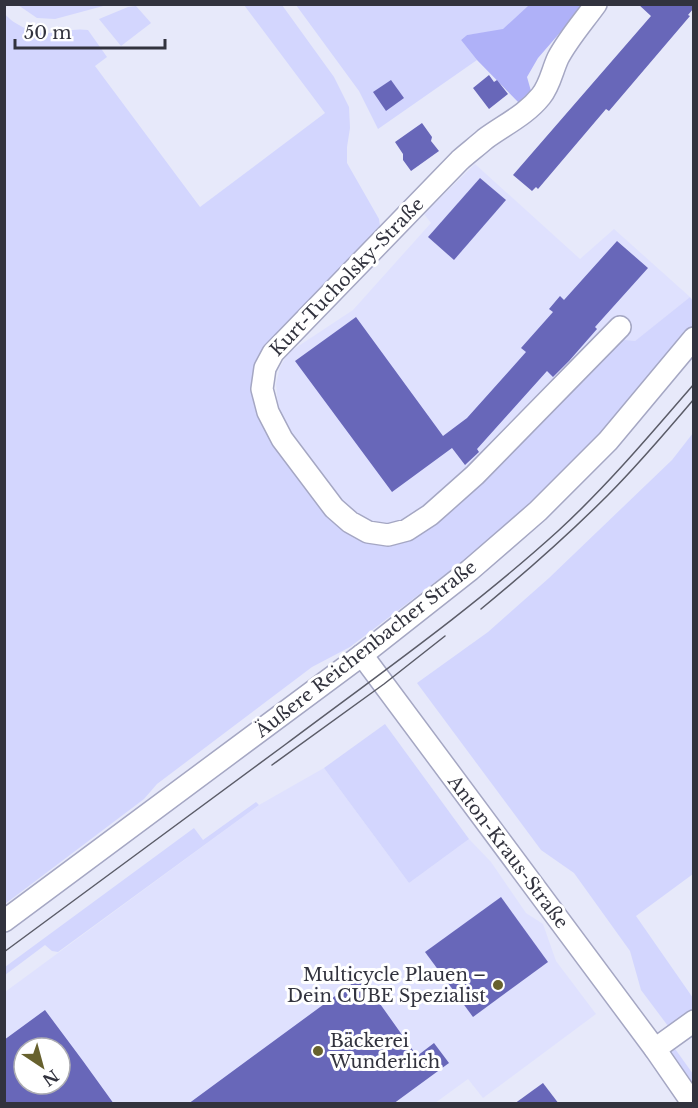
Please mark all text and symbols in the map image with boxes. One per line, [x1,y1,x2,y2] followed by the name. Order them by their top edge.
[15,12,165,50] scale bar
[24,22,72,44] text: 50 m
[266,193,428,361] street label: Kurt-Tucholsky-Straße
[250,555,481,743] street label: Äußere Reichenbacher Straße
[443,770,573,933] street label: Anton-Kraus-Straße
[287,964,486,1007] place label: Multicycle Plauen – Dein CUBE Spezialist
[491,978,505,992] marker: Multicycle Plauen – Dein CUBE Spezialist
[329,1030,440,1073] place label: Bäckerei Wunderlich
[12,1036,72,1096] north arrow
[311,1044,325,1058] marker: Bäckerei Wunderlich
[39,1066,63,1091] text: N

